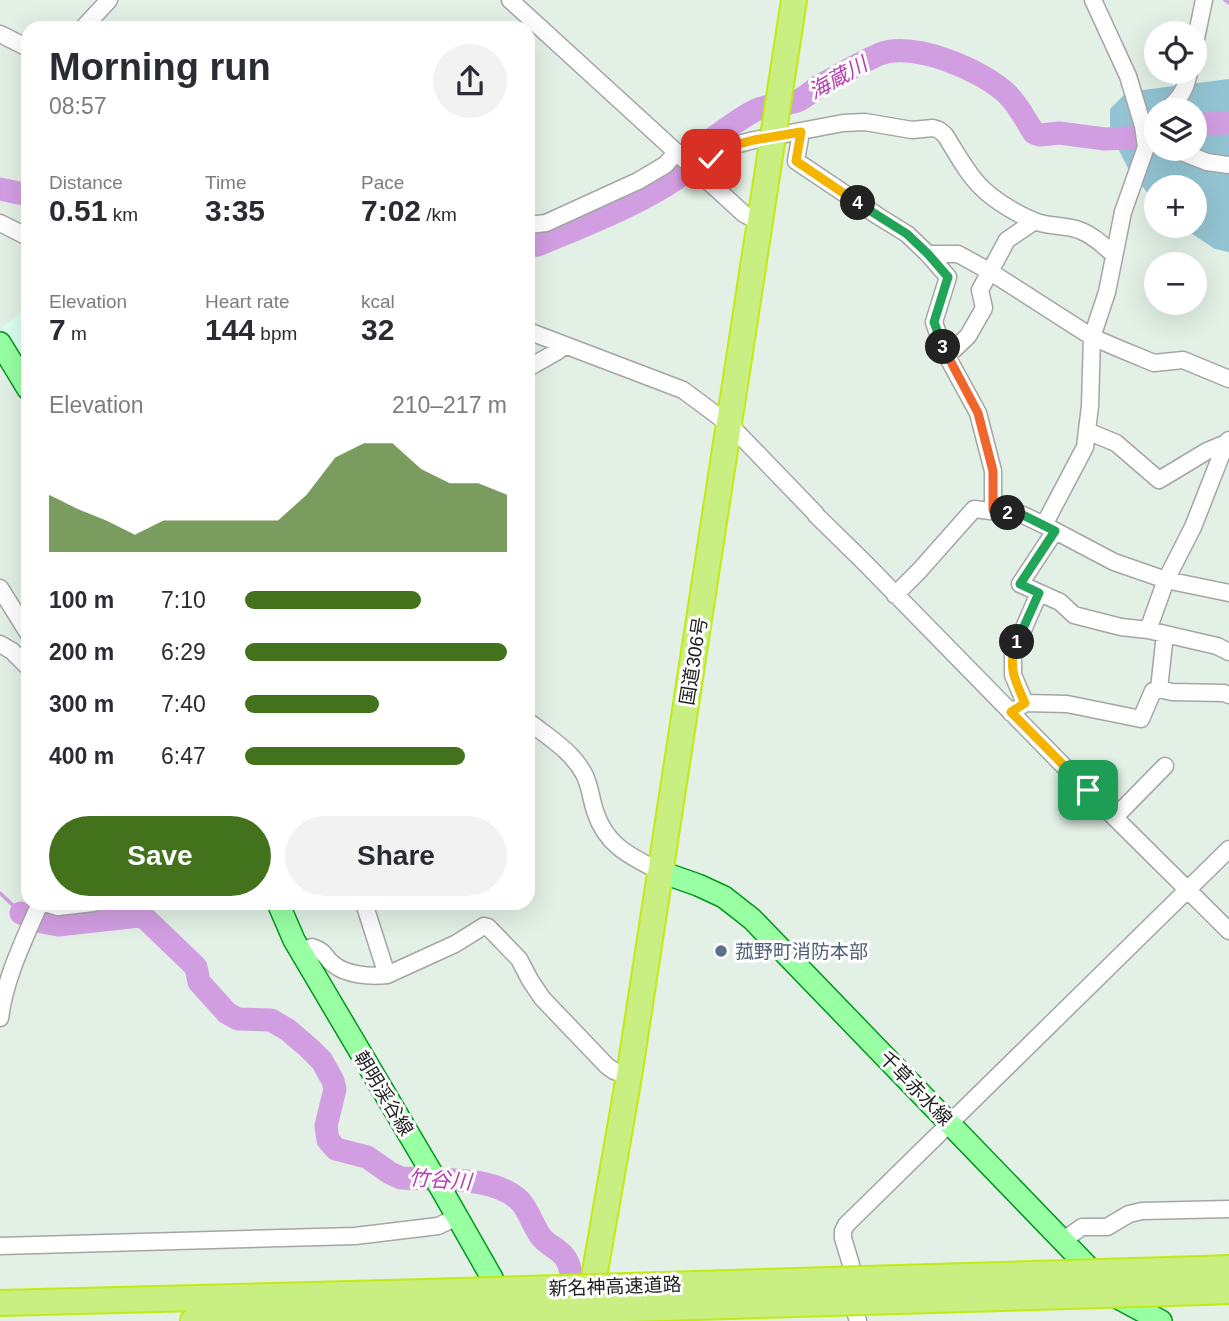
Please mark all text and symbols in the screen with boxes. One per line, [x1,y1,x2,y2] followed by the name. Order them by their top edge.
[1144,21,1207,315] map controls
[1144,21,1207,84] button: locate
[433,44,507,118] button: share
[49,46,271,88] text: Morning run
[805,51,873,103] water label: 海蔵川
[49,93,107,119] text: 08:57
[1144,98,1207,161] button: layers
[681,129,741,189] pin
[692,140,730,178] icon: check
[49,172,123,193] text: Distance
[205,172,247,193] text: Time
[361,172,404,193] text: Pace
[1144,175,1207,238] button: +
[840,186,876,220] pin: 4
[852,192,863,213] text: 4
[49,194,107,227] text: 0.51
[205,194,265,227] text: 3:35
[361,194,421,227] text: 7:02
[107,204,138,225] text: km
[421,204,457,225] text: /km
[1144,252,1207,315] button: −
[49,291,127,312] text: Elevation
[205,291,289,312] text: Heart rate
[361,291,395,312] text: kcal
[49,313,66,346] text: 7
[205,313,255,346] text: 144
[361,313,394,346] text: 32
[66,323,87,344] text: m
[255,323,297,344] text: bpm
[926,330,960,364] pin: 3
[937,336,948,357] text: 3
[49,392,144,418] text: Elevation
[392,392,507,418] text: 210–217 m
[990,496,1026,530] pin: 2
[1002,502,1013,523] text: 2
[49,587,114,613] text: 100 m
[161,587,206,613] text: 7:10
[676,616,711,707] street label: 国道306号
[1000,624,1034,660] pin: 1
[1011,631,1022,652] text: 1
[49,639,114,665] text: 200 m
[161,639,206,665] text: 6:29
[49,691,114,717] text: 300 m
[161,691,206,717] text: 7:40
[49,743,114,769] text: 400 m
[161,743,206,769] text: 6:47
[1058,760,1118,820] pin
[1069,771,1107,809] icon: arrive
[49,816,271,896] button: Save
[285,816,507,896] button: Share
[735,941,868,962] place label: 菰野町消防本部
[713,943,729,959] marker: 菰野町消防本部
[350,1047,417,1139] street label: 朝明渓谷線
[875,1047,956,1130] street label: 千草赤水線
[408,1166,474,1193] water label: 竹谷川
[548,1274,682,1299] street label: 新名神高速道路

